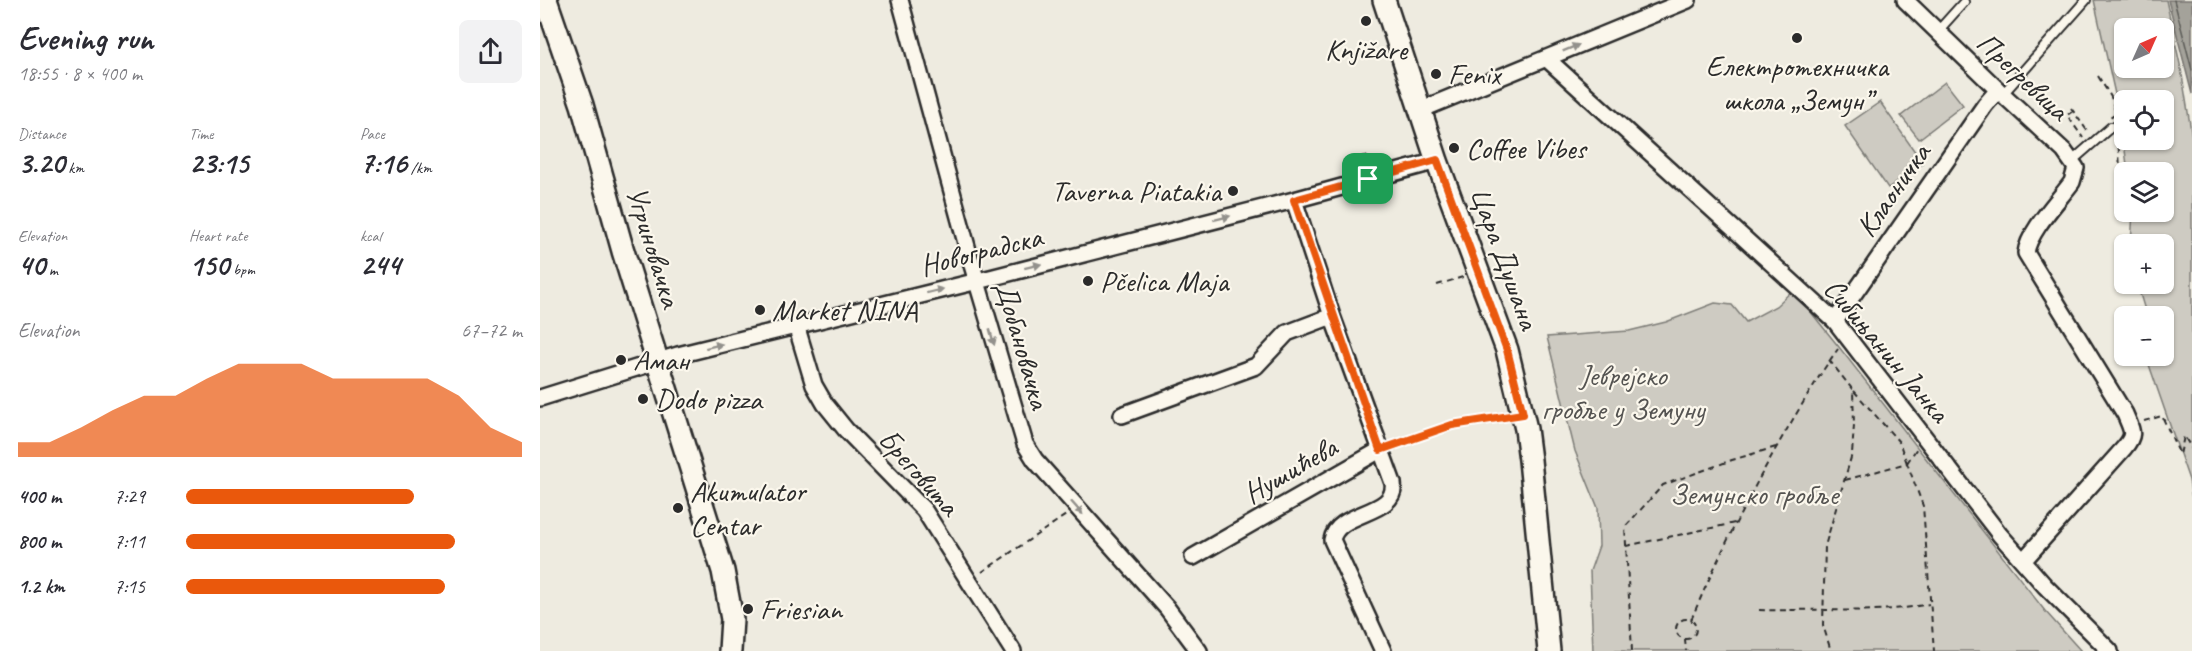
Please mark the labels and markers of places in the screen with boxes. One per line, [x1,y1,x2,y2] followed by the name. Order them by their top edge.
[1359,14,1373,28] marker: Knjižare
[1325,30,1409,68] place label: Knjižare
[1790,31,1804,45] marker: Електротехничка школа „Земун”
[1706,47,1890,119] place label: Електротехничка школа „Земун”
[1448,55,1503,93] place label: Fenix
[1429,67,1443,81] marker: Fenix
[1466,129,1589,167] place label: Coffee Vibes
[1447,141,1461,155] marker: Coffee Vibes
[1342,153,1393,204] pin
[1051,172,1223,210] place label: Taverna Piatakia
[1226,184,1240,198] marker: Taverna Piatakia
[1100,262,1230,300] place label: Pčelica Maja
[1081,274,1095,288] marker: Pčelica Maja
[772,291,918,329] place label: Market NINA
[753,303,767,317] marker: Market NINA
[633,341,691,379] place label: Аман
[614,353,628,367] marker: Аман
[655,380,764,418] place label: Dodo pizza
[636,392,650,406] marker: Dodo pizza
[690,472,808,544] place label: Akumulator Centar
[671,501,685,515] marker: Akumulator Centar
[760,590,844,628] place label: Friesian
[741,602,755,616] marker: Friesian

